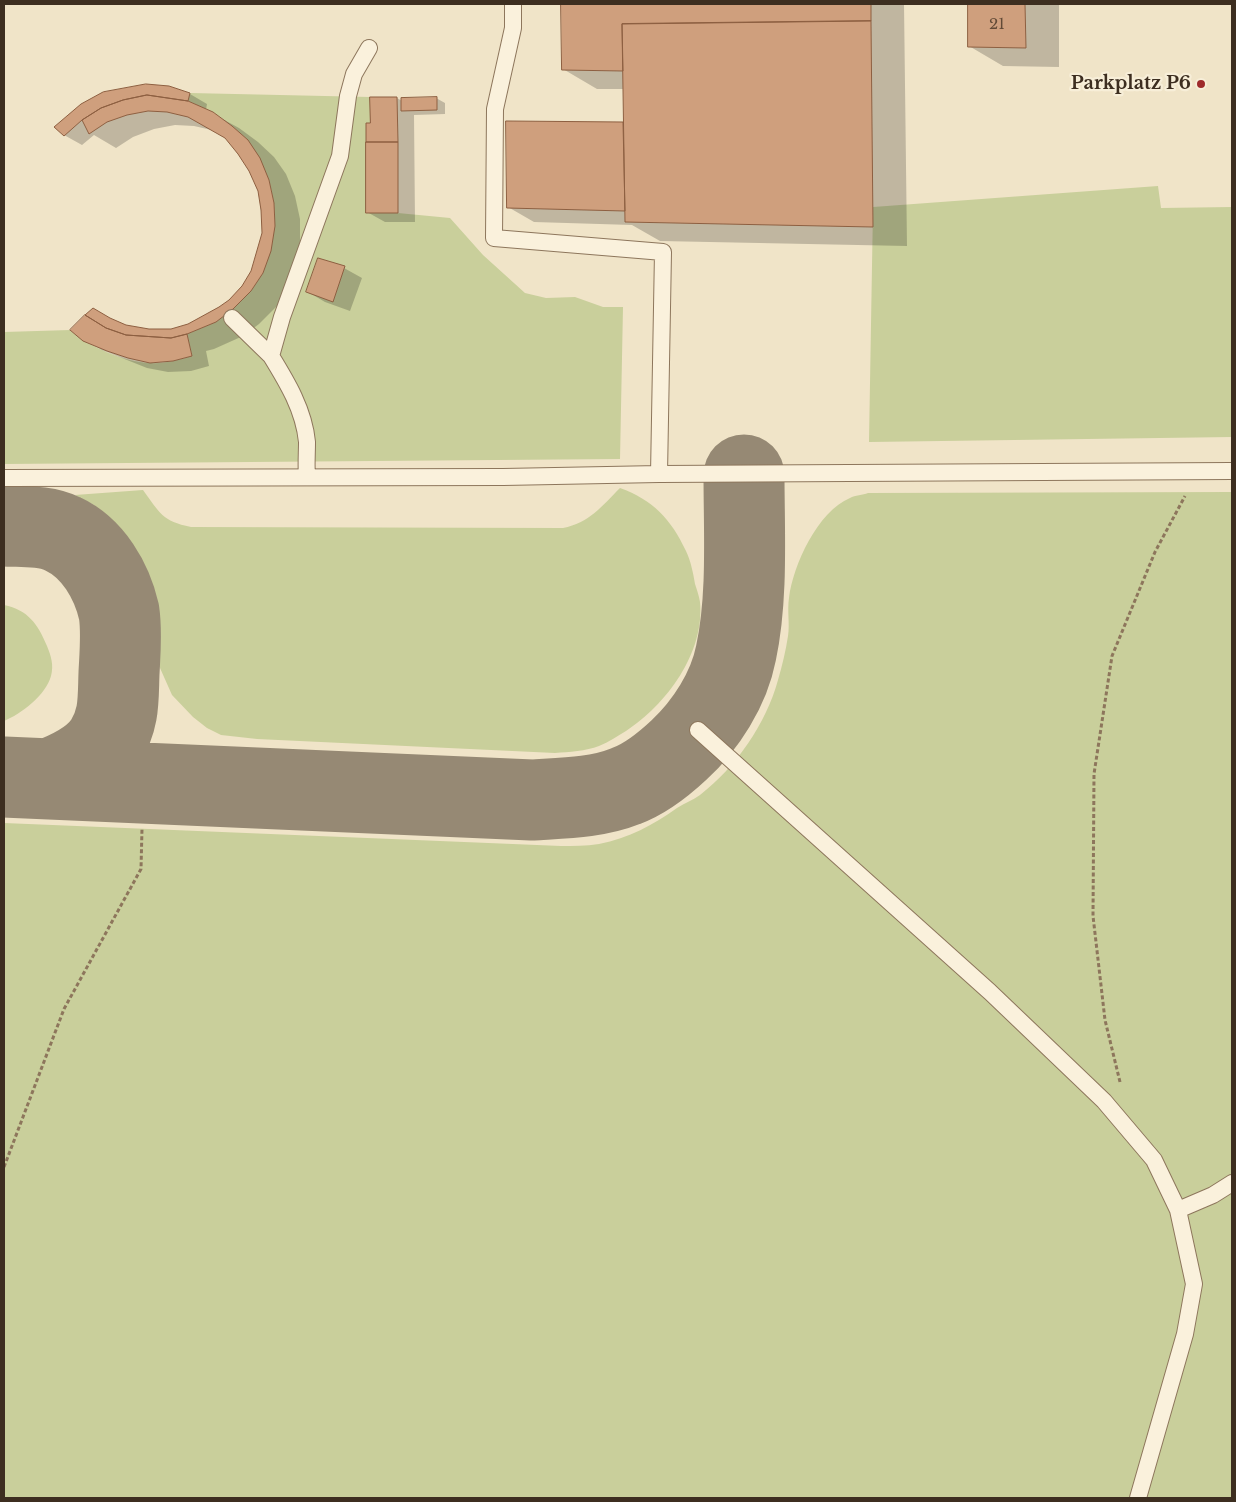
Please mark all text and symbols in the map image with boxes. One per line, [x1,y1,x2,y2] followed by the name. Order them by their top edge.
[989,16,1005,34] house number: 21
[1071,73,1191,95] place label: Parkplatz P6
[1195,78,1207,90] marker: Parkplatz P6

